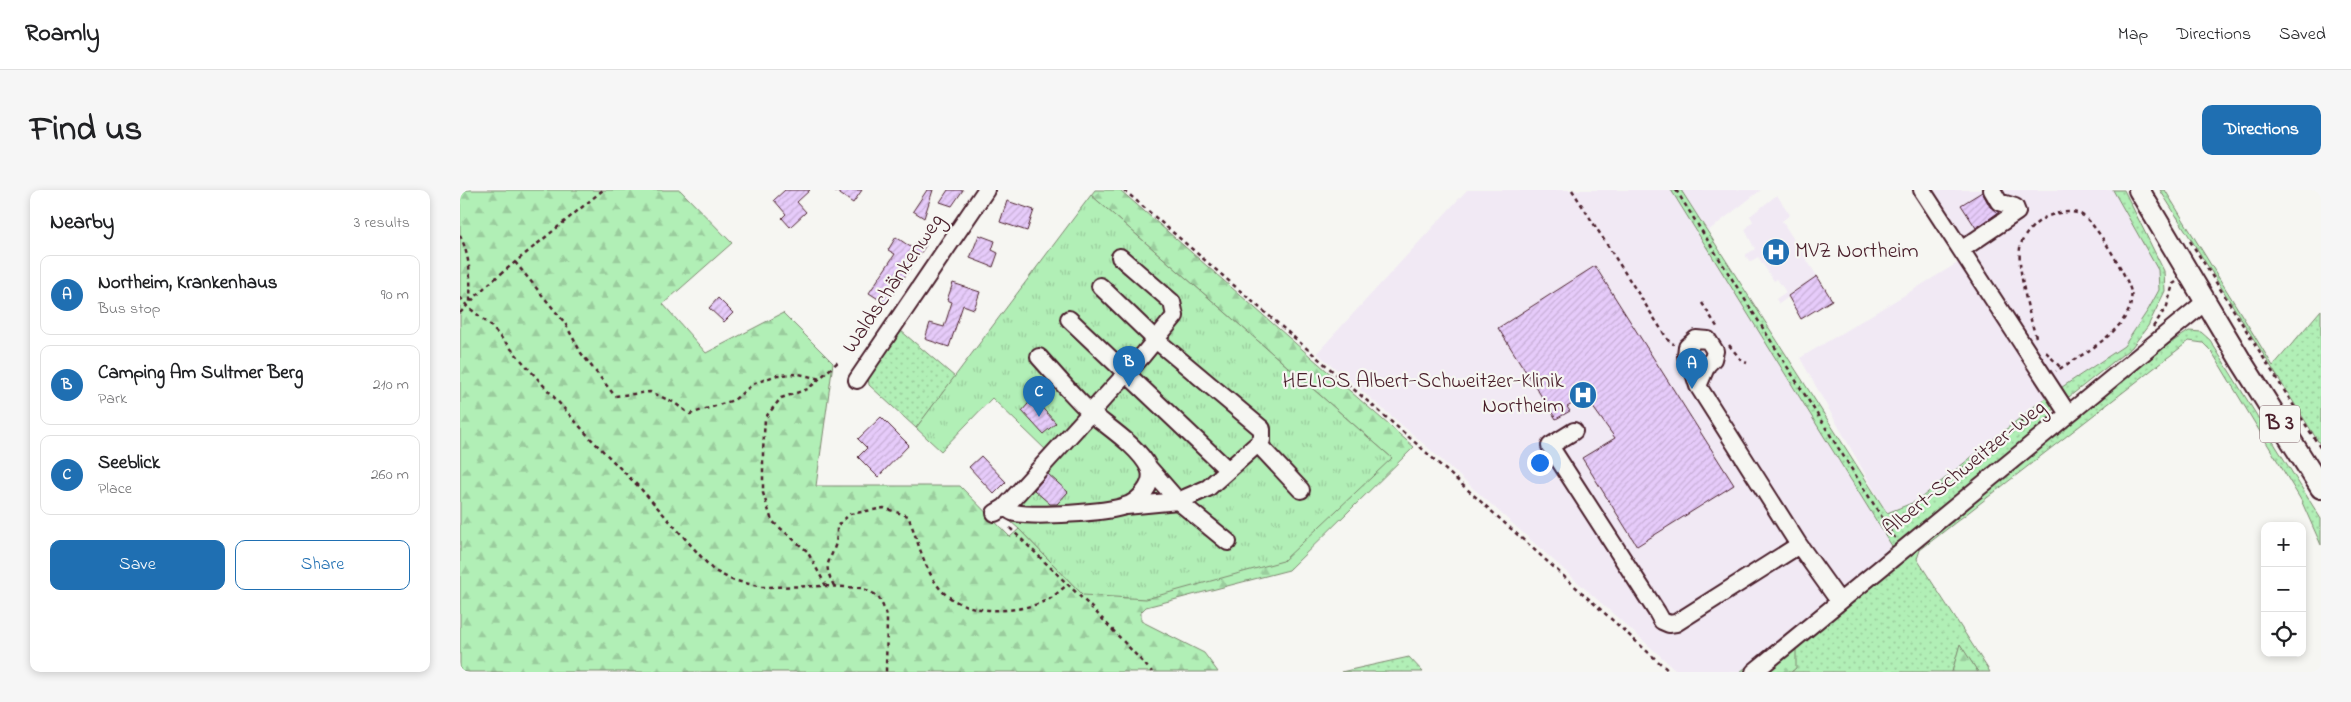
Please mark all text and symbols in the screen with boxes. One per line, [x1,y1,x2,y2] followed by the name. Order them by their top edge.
[25,17,100,52] text: Roamly
[2118,22,2148,48] text: Map
[2176,22,2251,48] text: Directions
[2279,22,2326,48] text: Saved
[30,105,142,156] text: Find us
[2202,105,2321,155] button: Directions
[835,207,954,361] street label: Waldschänkenweg
[50,208,114,238] text: Nearby
[354,211,410,235] text: 3 results
[1795,236,1919,268] place label: MVZ Northeim
[1761,237,1791,267] hospital icon: MVZ Northeim
[98,270,277,297] text: Northeim, Krankenhaus
[62,283,72,307] text: A
[381,283,409,307] text: 90 m
[98,297,161,321] text: Bus stop
[1113,346,1145,387] pin: B
[1676,348,1708,389] pin: A
[98,360,303,387] text: Camping Am Sultmer Berg
[1282,366,1564,423] place label: HELIOS Albert-Schweitzer-Klinik Northeim
[62,373,72,397] text: B
[373,373,409,397] text: 210 m
[1023,376,1055,417] pin: C
[1568,380,1598,410] hospital icon: HELIOS Albert-Schweitzer-Klinik Northeim
[98,387,127,411] text: Park
[1876,393,2054,546] street label: Albert-Schweitzer-Weg
[2260,405,2300,442] road number: B 3
[98,450,160,477] text: Seeblick
[1527,450,1553,476] your location
[63,463,71,487] text: C
[371,463,409,487] text: 260 m
[98,477,132,501] text: Place
[2261,522,2306,657] map controls
[2261,522,2306,567] button: +
[50,540,225,590] button: Save
[235,540,410,590] button: Share
[2261,567,2306,612] button: −
[2261,612,2306,657] button: locate

